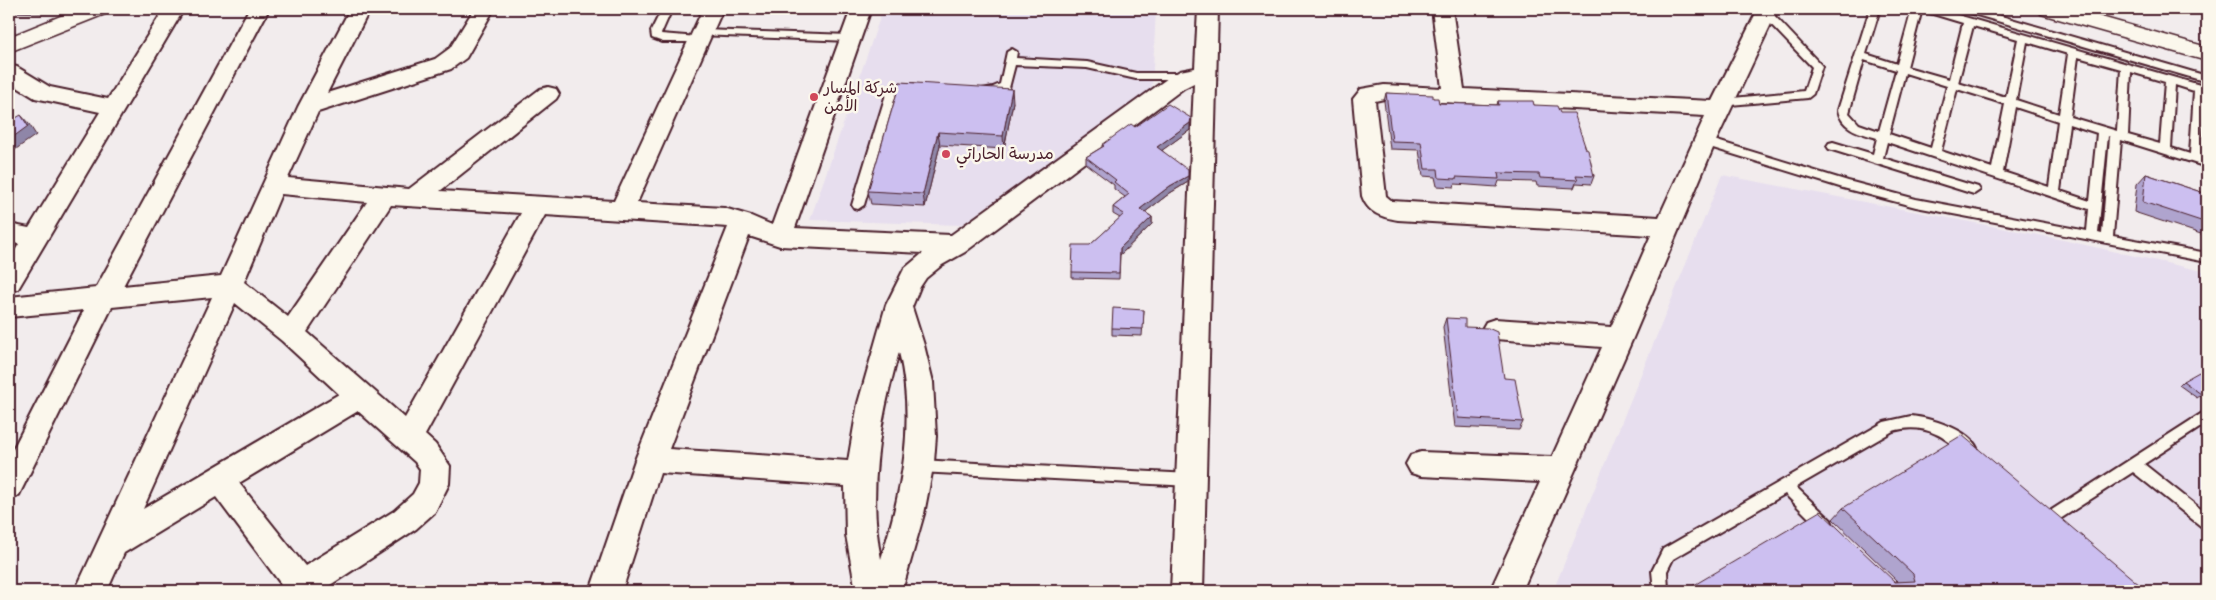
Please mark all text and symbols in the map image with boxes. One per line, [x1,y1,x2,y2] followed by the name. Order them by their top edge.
[822,79,897,116] place label: شركة المسار الأمن
[808,91,820,103] marker: شركة المسار الأمن
[956,145,1054,168] place label: مدرسة الحاراتي
[940,148,952,160] marker: مدرسة الحاراتي

